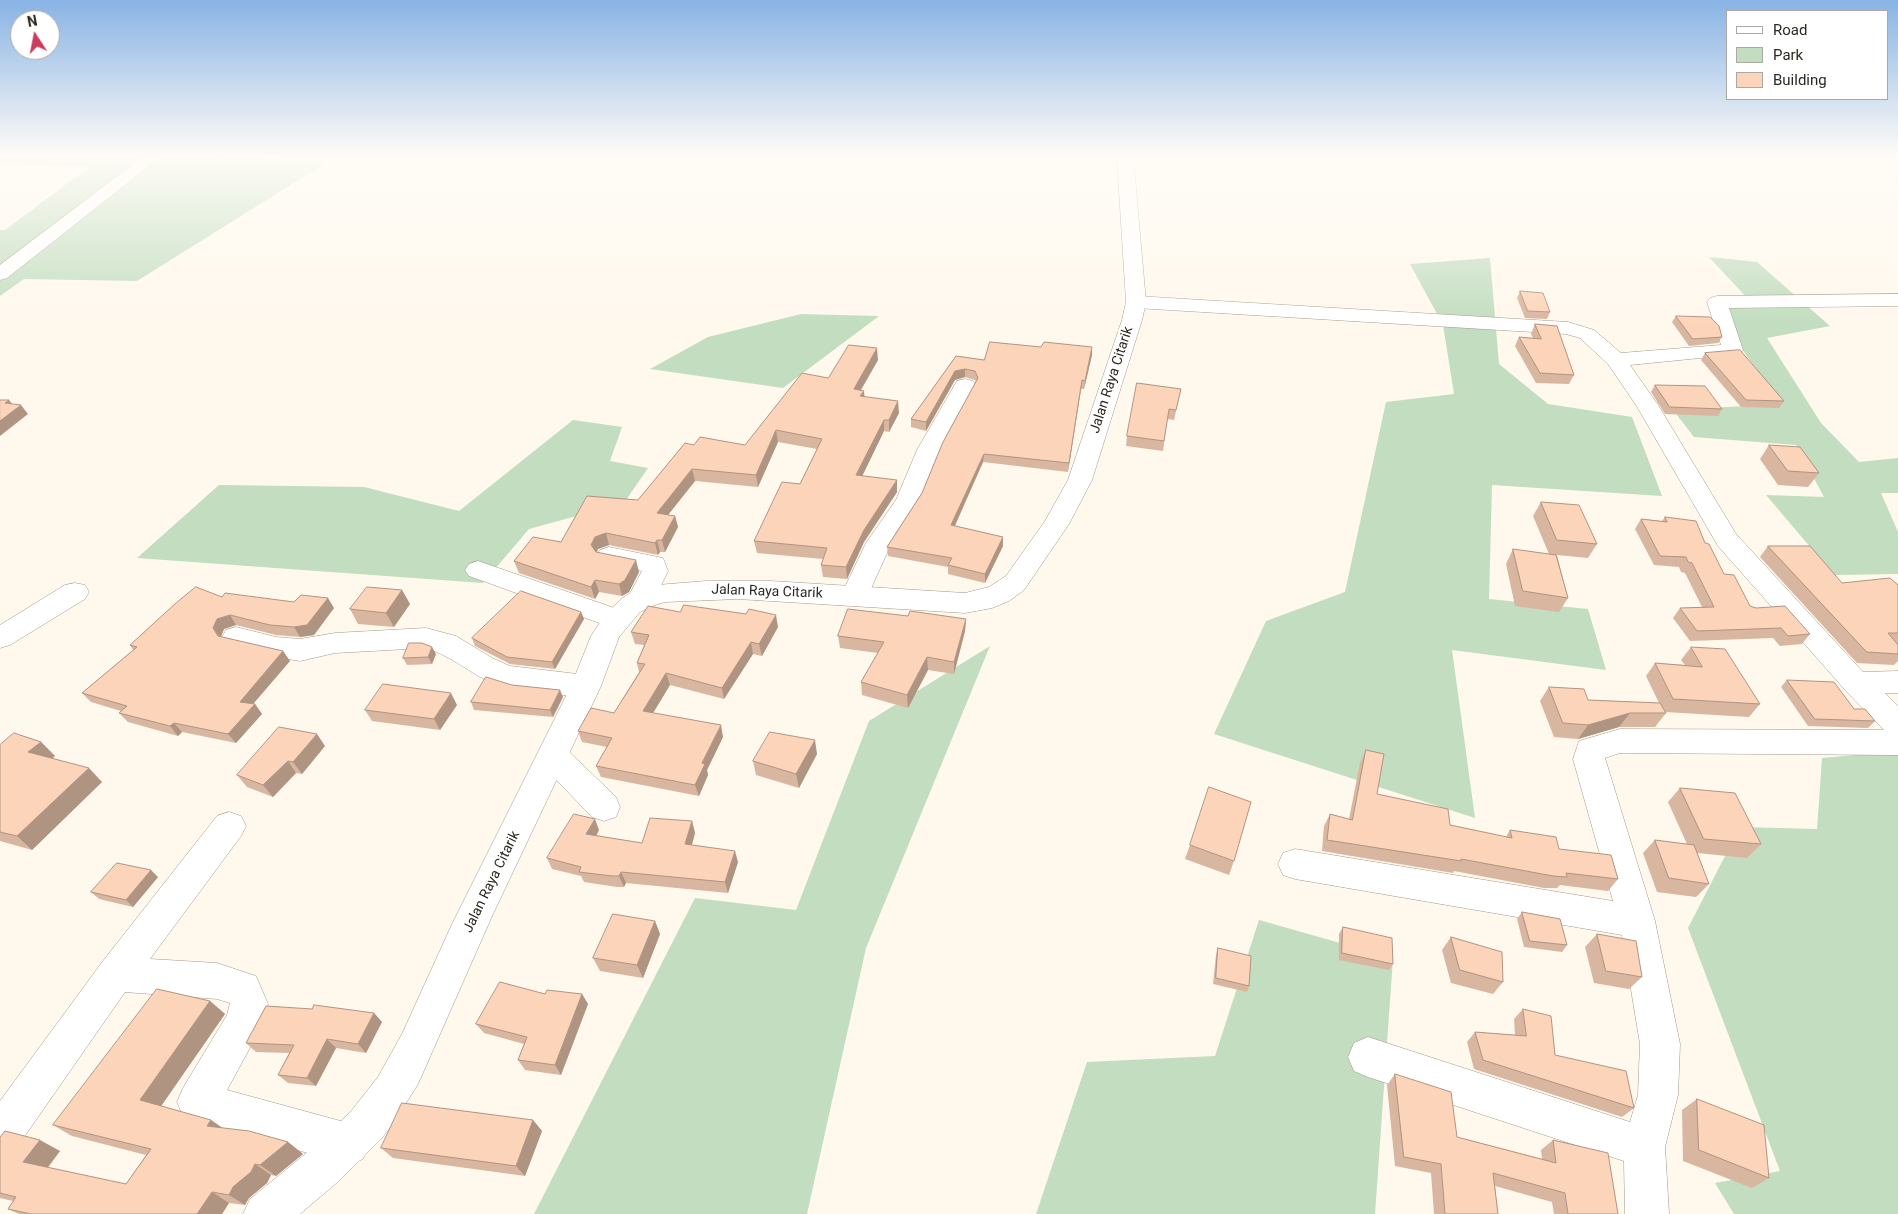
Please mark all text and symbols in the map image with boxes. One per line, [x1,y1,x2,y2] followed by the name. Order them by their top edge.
[10,10,60,60] north arrow
[1726,10,1888,100] legend
[26,12,39,30] text: N
[1773,21,1807,39] text: Road
[1773,46,1803,64] text: Park
[1773,71,1827,89] text: Building
[1087,324,1137,436] street label: Jalan Raya Citarik
[711,582,823,602] street label: Jalan Raya Citarik
[460,828,524,936] street label: Jalan Raya Citarik

